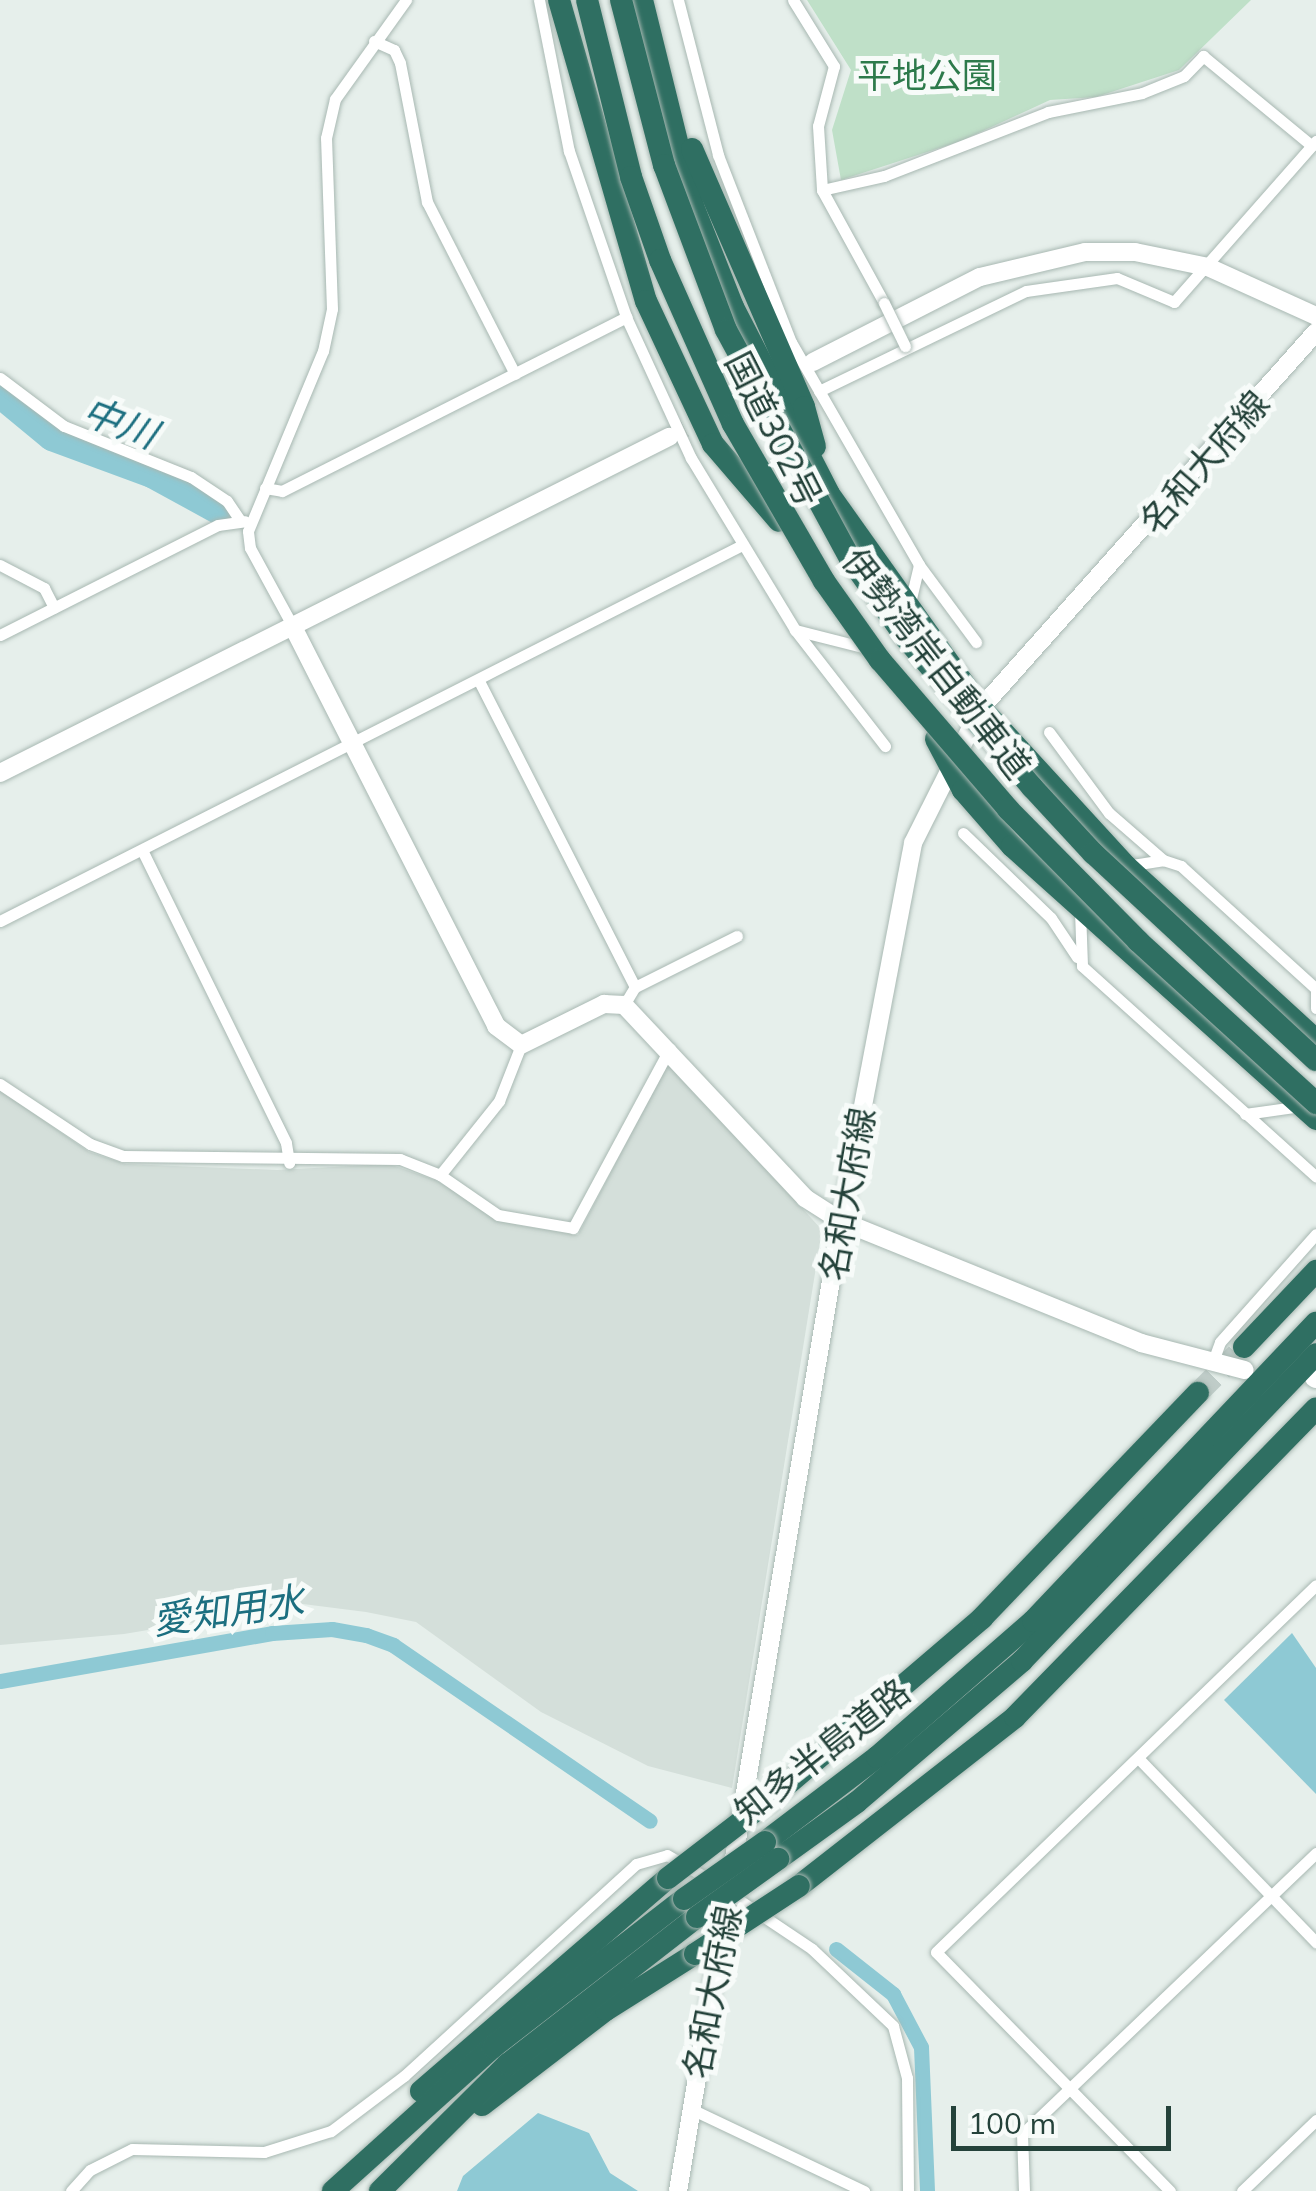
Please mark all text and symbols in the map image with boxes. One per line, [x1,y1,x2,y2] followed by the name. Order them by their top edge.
[857,54,997,96] park label: 平地公園
[717,345,831,513] street label: 国道302号
[1131,382,1277,542] street label: 名和大府線
[76,388,164,458] water label: 中川
[834,540,1040,786] street label: 伊勢湾岸自動車道
[811,1104,883,1284] street label: 名和大府線
[150,1578,306,1644] water label: 愛知用水
[726,1670,918,1832] street label: 知多半島道路
[675,1902,749,2082] street label: 名和大府線
[956,2086,1176,2148] scale bar
[968,2104,1056,2142] text: 100 m

